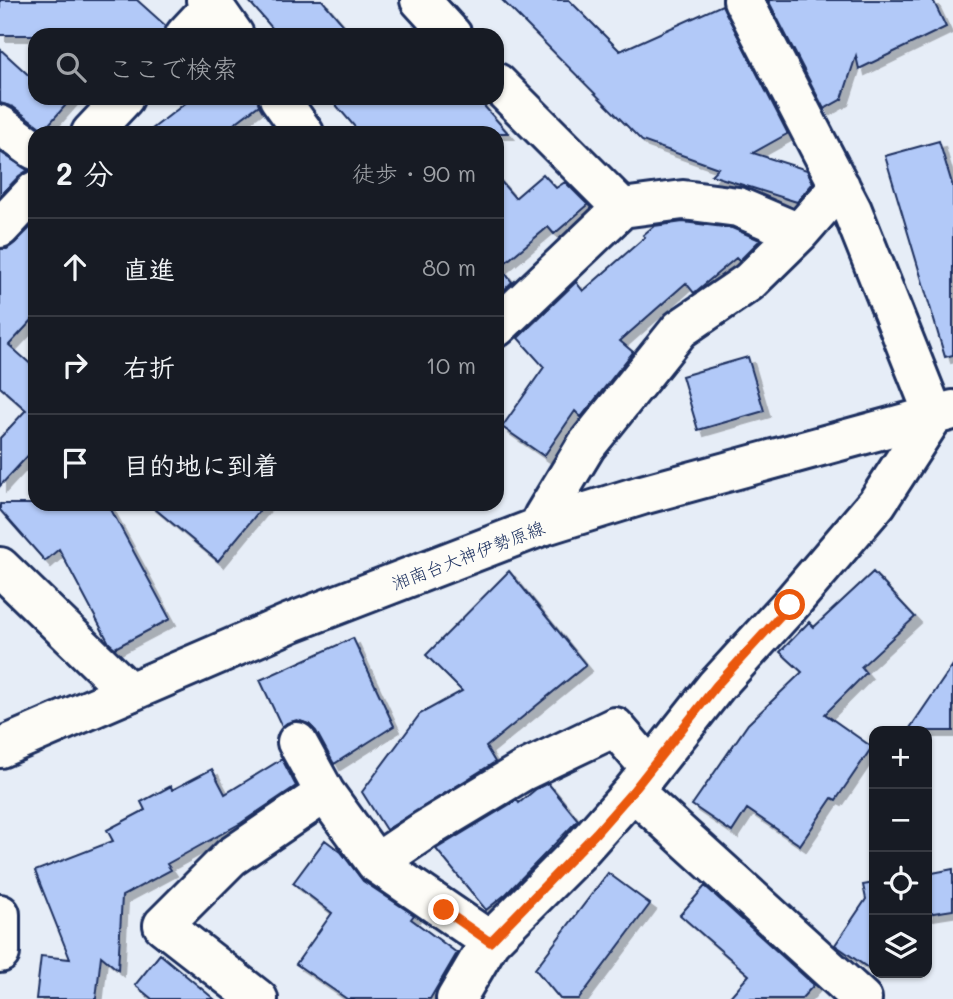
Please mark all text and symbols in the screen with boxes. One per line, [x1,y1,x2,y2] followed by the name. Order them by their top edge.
[28,28,504,105] search box
[52,48,90,86] icon: search
[108,51,238,85] text: ここで検索
[56,153,114,193] text: 2 分
[352,158,476,188] text: 徒歩 · 90 m
[56,248,94,286] icon: ahead
[123,252,175,286] text: 直進
[422,252,476,282] text: 80 m
[56,346,94,384] icon: right
[123,350,175,384] text: 右折
[426,350,476,380] text: 10 m
[56,444,94,482] icon: arrive
[123,448,279,482] text: 目的地に到着
[388,515,548,595] street label: 湘南台大神伊勢原線
[774,589,805,620] route start
[869,726,932,978] map controls
[869,726,932,789] button: +
[869,789,932,852] button: −
[869,852,932,915] button: locate
[428,894,459,925] route end
[869,915,932,978] button: layers

